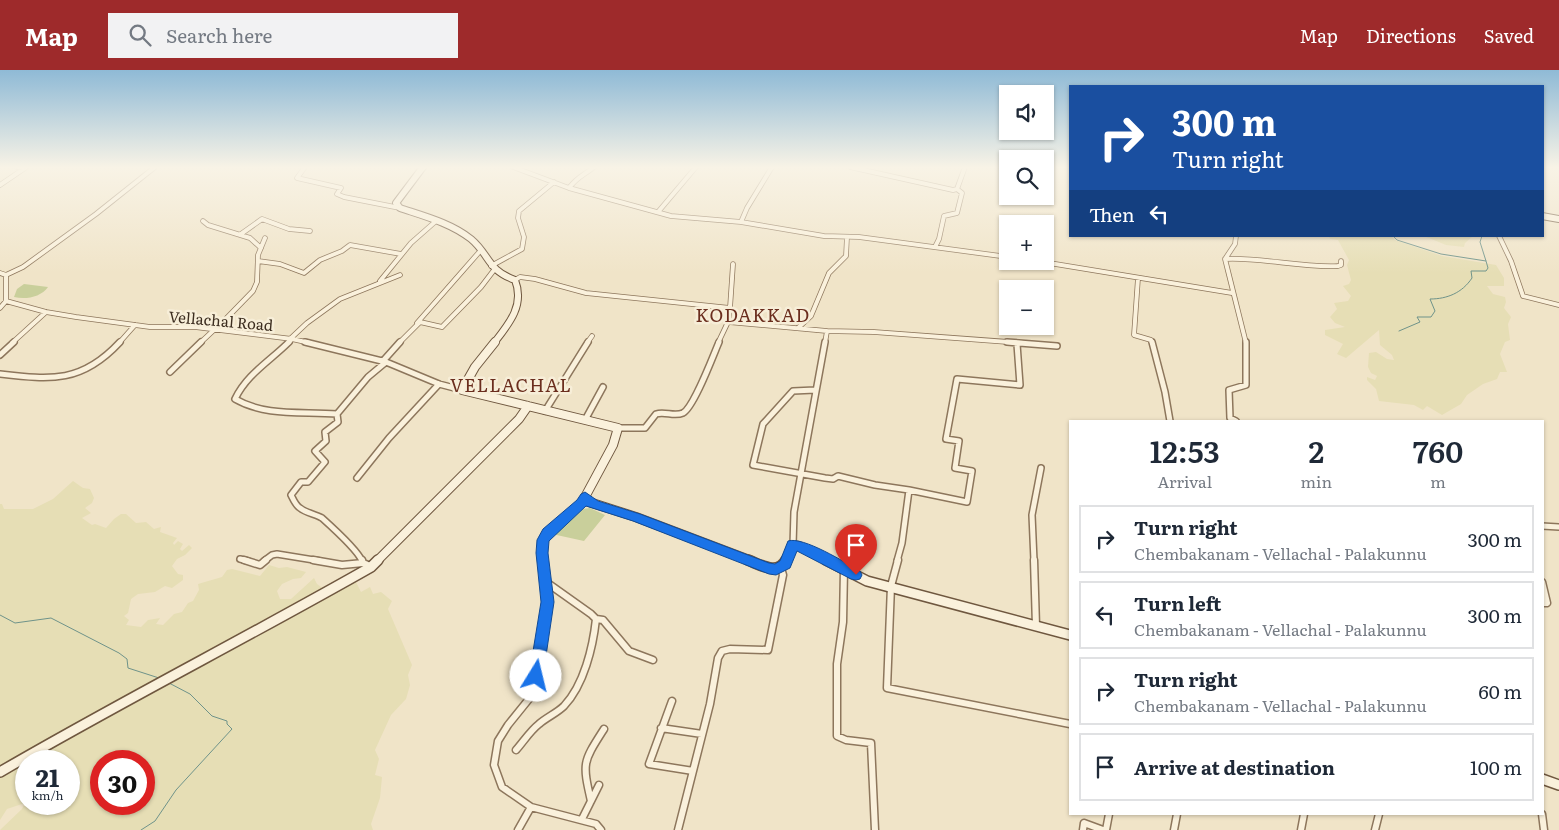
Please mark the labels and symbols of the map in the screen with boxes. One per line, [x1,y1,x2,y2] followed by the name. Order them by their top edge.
[696,301,810,328] district label: KODAKKAD
[168,304,274,336] street label: Vellachal Road
[450,371,572,398] district label: VELLACHAL
[835,524,877,575] pin
[509,649,561,701] position arrow
[90,750,155,815] speed limit sign: 30

